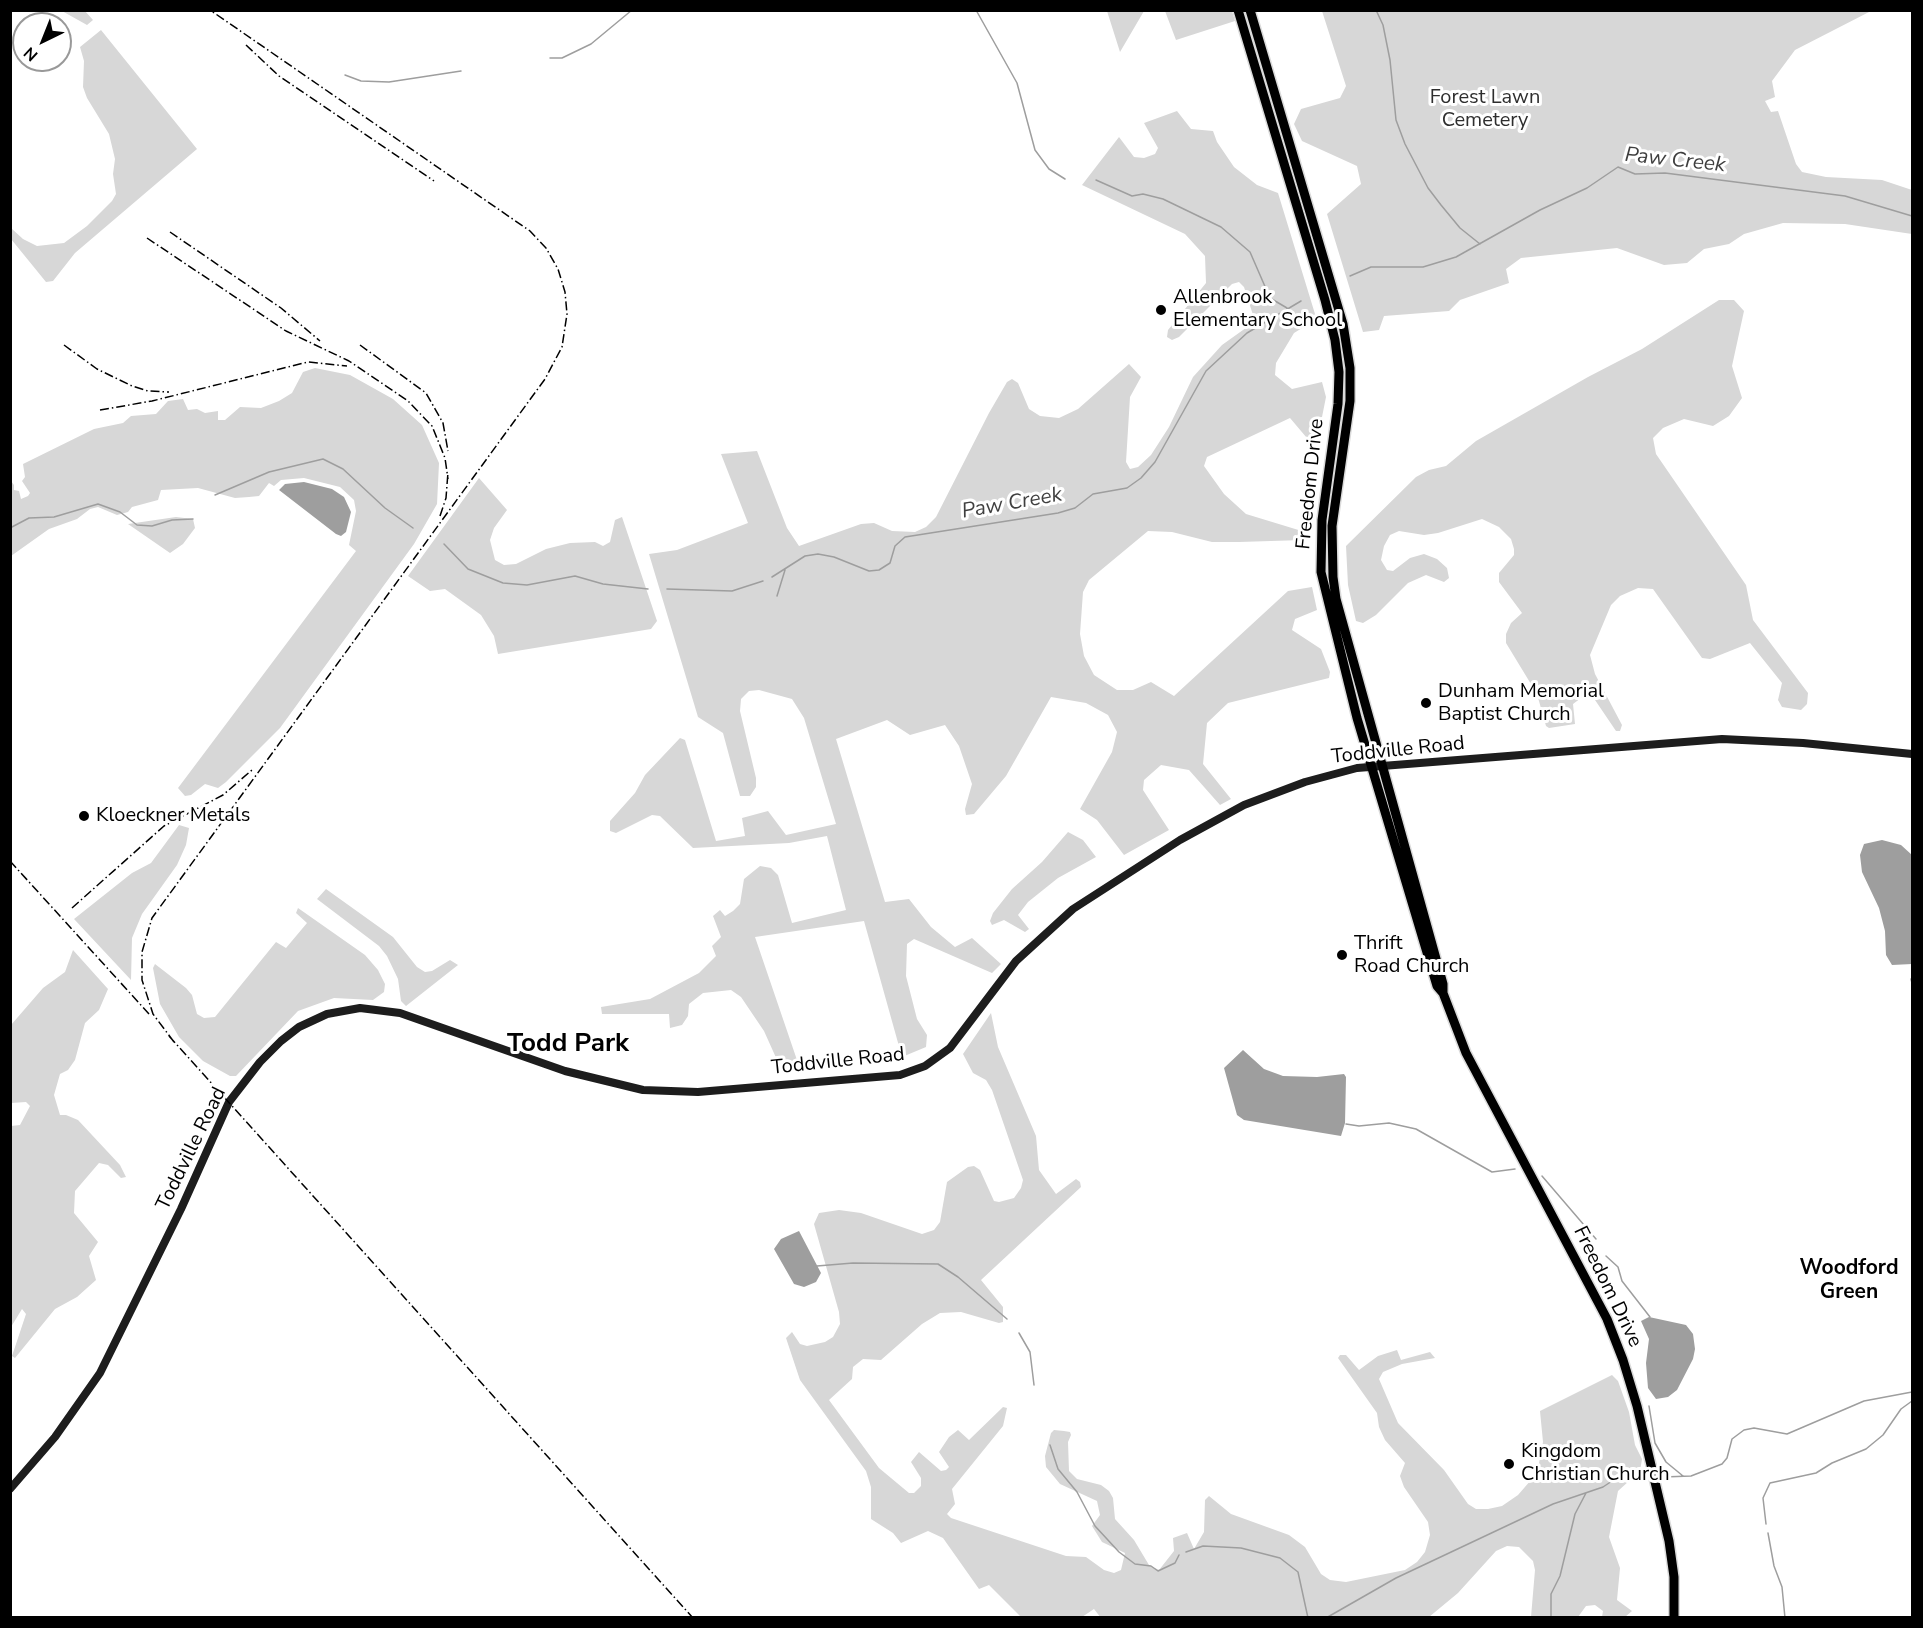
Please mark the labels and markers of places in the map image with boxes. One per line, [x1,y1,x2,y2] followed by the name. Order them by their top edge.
[1173,286,1342,333] place label: Allenbrook Elementary School
[1154,303,1168,317] marker: Allenbrook Elementary School
[1438,680,1604,727] place label: Dunham Memorial Baptist Church
[1419,696,1433,710] marker: Dunham Memorial Baptist Church
[96,804,250,828] place label: Kloeckner Metals
[77,809,91,823] marker: Kloeckner Metals
[1354,932,1469,979] place label: Thrift Road Church
[1335,948,1349,962] marker: Thrift Road Church
[1521,1440,1670,1487] place label: Kingdom Christian Church
[1502,1457,1516,1471] marker: Kingdom Christian Church

